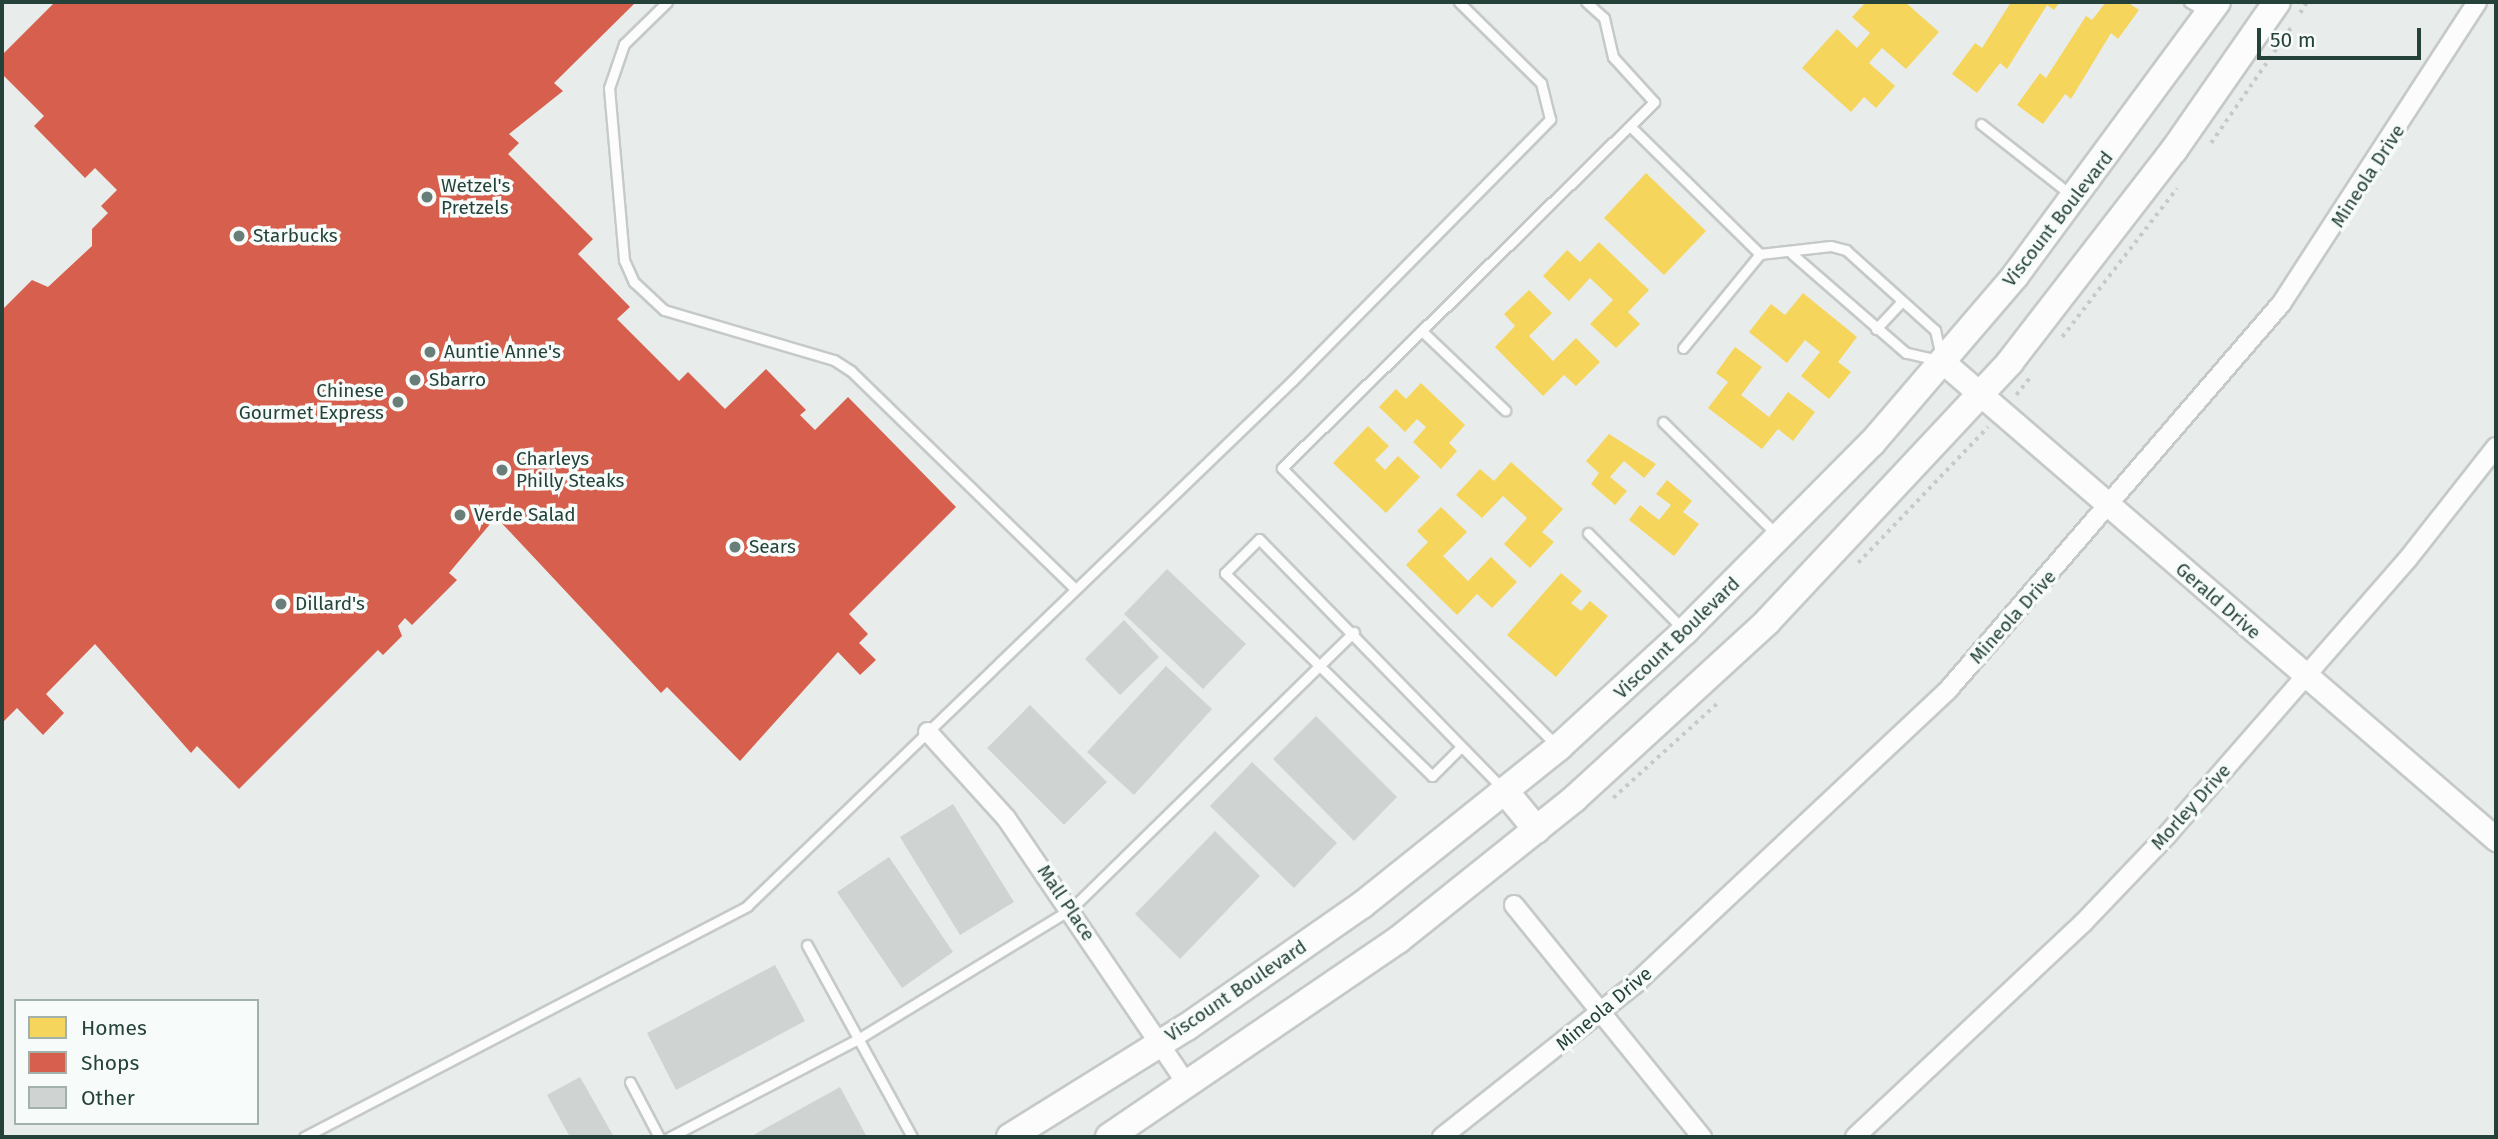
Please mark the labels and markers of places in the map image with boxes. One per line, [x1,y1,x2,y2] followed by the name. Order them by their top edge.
[441,175,510,219] place label: Wetzel's Pretzels
[419,189,435,205] marker: Wetzel's Pretzels
[253,225,338,247] place label: Starbucks
[231,228,247,244] marker: Starbucks
[444,341,561,363] place label: Auntie Anne's
[422,344,438,360] marker: Auntie Anne's
[429,369,486,391] place label: Sbarro
[407,372,423,388] marker: Sbarro
[239,380,384,424] place label: Chinese Gourmet Express
[390,394,406,410] marker: Chinese Gourmet Express
[516,448,624,492] place label: Charleys Philly Steaks
[494,462,510,478] marker: Charleys Philly Steaks
[474,504,576,526] place label: Verde Salad
[452,507,468,523] marker: Verde Salad
[749,536,796,558] place label: Sears
[727,539,743,555] marker: Sears
[295,593,365,615] place label: Dillard's
[273,596,289,612] marker: Dillard's

